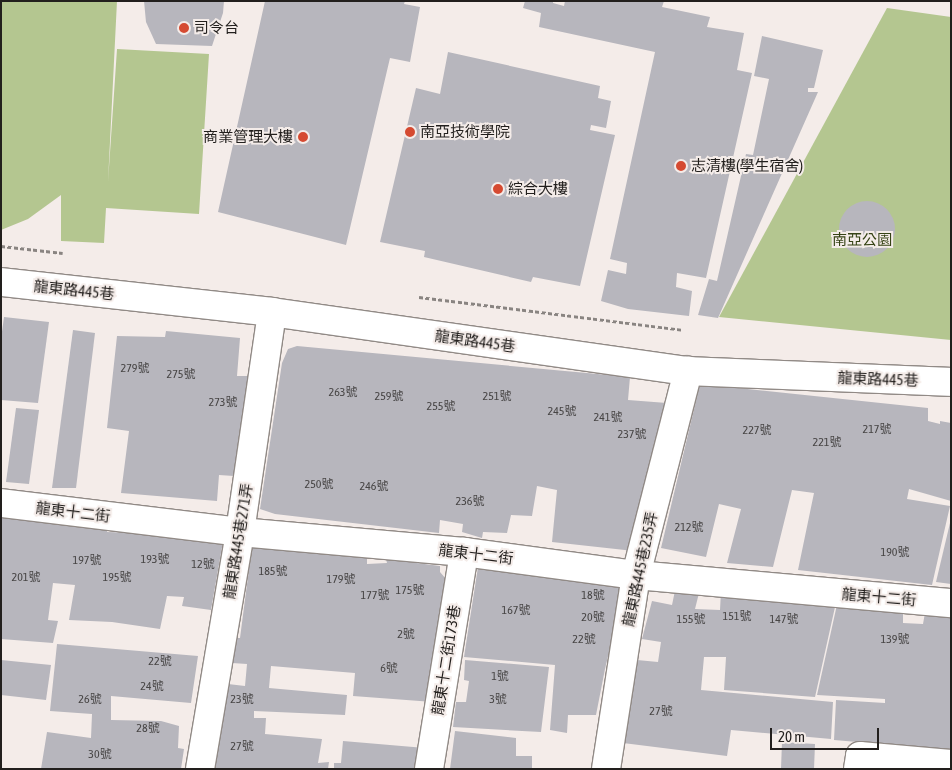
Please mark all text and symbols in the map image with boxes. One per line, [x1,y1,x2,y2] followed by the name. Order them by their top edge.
[194,19,239,37] place label: 司令台
[178,22,190,34] marker: 司令台
[420,123,510,141] place label: 南亞技術學院
[404,126,416,138] marker: 南亞技術學院
[203,128,293,146] place label: 商業管理大樓
[297,131,309,143] marker: 商業管理大樓
[691,157,803,175] place label: 志清樓(學生宿舍)
[675,160,687,172] marker: 志清樓(學生宿舍)
[508,180,568,198] place label: 綜合大樓
[492,183,504,195] marker: 綜合大樓
[832,231,892,249] park label: 南亞公園
[33,277,115,303] street label: 龍東路445巷
[434,326,516,356] street label: 龍東路445巷
[121,362,149,376] house number: 279號
[167,368,195,382] house number: 275號
[837,369,919,389] street label: 龍東路445巷
[329,386,357,400] house number: 263號
[375,390,403,404] house number: 259號
[483,390,511,404] house number: 251號
[209,396,237,410] house number: 273號
[427,400,455,414] house number: 255號
[548,405,576,419] house number: 245號
[594,411,622,425] house number: 241號
[863,423,891,437] house number: 217號
[743,424,771,438] house number: 227號
[618,428,646,442] house number: 237號
[813,436,841,450] house number: 221號
[305,478,333,492] house number: 250號
[360,480,388,494] house number: 246號
[220,482,256,600] street label: 龍東路445巷271弄
[456,495,484,509] house number: 236號
[35,498,111,526] street label: 龍東十二街
[619,510,661,628] street label: 龍東路445巷235弄
[675,521,703,535] house number: 212號
[438,540,514,568] street label: 龍東十二街
[881,546,909,560] house number: 190號
[141,553,169,567] house number: 193號
[73,554,101,568] house number: 197號
[191,558,215,572] house number: 12號
[259,565,287,579] house number: 185號
[12,571,40,585] house number: 201號
[103,571,131,585] house number: 195號
[327,573,355,587] house number: 179號
[396,584,424,598] house number: 175號
[841,585,917,609] street label: 龍東十二街
[361,589,389,603] house number: 177號
[581,589,605,603] house number: 18號
[428,604,464,716] street label: 龍東十二街173巷
[502,604,530,618] house number: 167號
[723,610,751,624] house number: 151號
[581,611,605,625] house number: 20號
[677,613,705,627] house number: 155號
[770,613,798,627] house number: 147號
[397,628,415,642] house number: 2號
[572,633,596,647] house number: 22號
[881,633,909,647] house number: 139號
[148,655,172,669] house number: 22號
[380,662,398,676] house number: 6號
[491,670,509,684] house number: 1號
[140,680,164,694] house number: 24號
[78,693,102,707] house number: 26號
[230,693,254,707] house number: 23號
[489,693,507,707] house number: 3號
[649,705,673,719] house number: 27號
[772,718,881,750] scale bar
[136,722,160,736] house number: 28號
[778,728,805,745] text: 20 m
[230,740,254,754] house number: 27號
[88,748,112,762] house number: 30號

